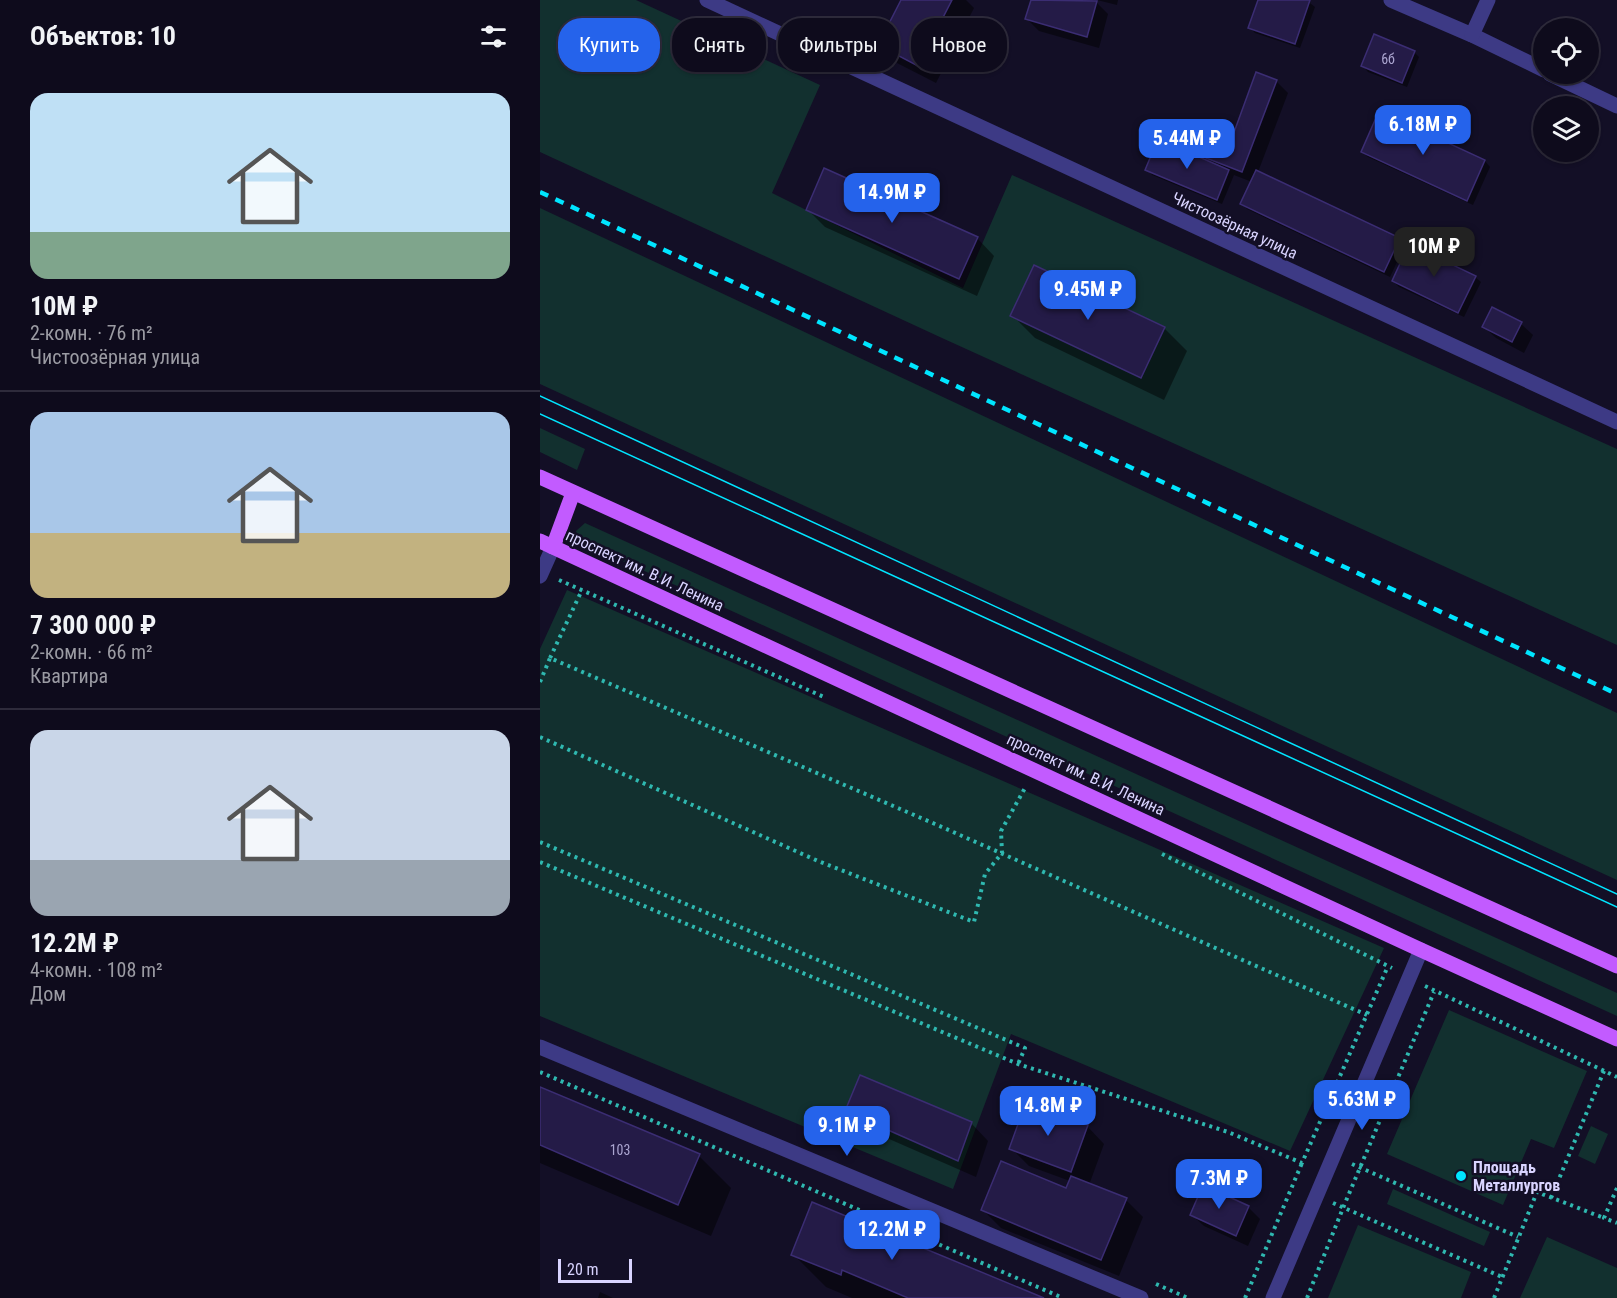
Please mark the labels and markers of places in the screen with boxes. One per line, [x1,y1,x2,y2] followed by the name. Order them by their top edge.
[1368,105,1478,156] pin: 6.18M ₽
[1132,119,1242,170] pin: 5.44M ₽
[837,173,947,224] pin: 14.9M ₽
[1392,227,1476,278] pin: 10M ₽
[1033,270,1143,321] pin: 9.45M ₽
[1307,1080,1417,1131] pin: 5.63M ₽
[993,1086,1103,1137] pin: 14.8M ₽
[798,1106,896,1157] pin: 9.1M ₽
[1473,1158,1560,1195] place label: Площадь Металлургов
[1170,1159,1268,1210] pin: 7.3M ₽
[1454,1169,1468,1183] marker: Площадь Металлургов
[837,1210,947,1261] pin: 12.2M ₽

